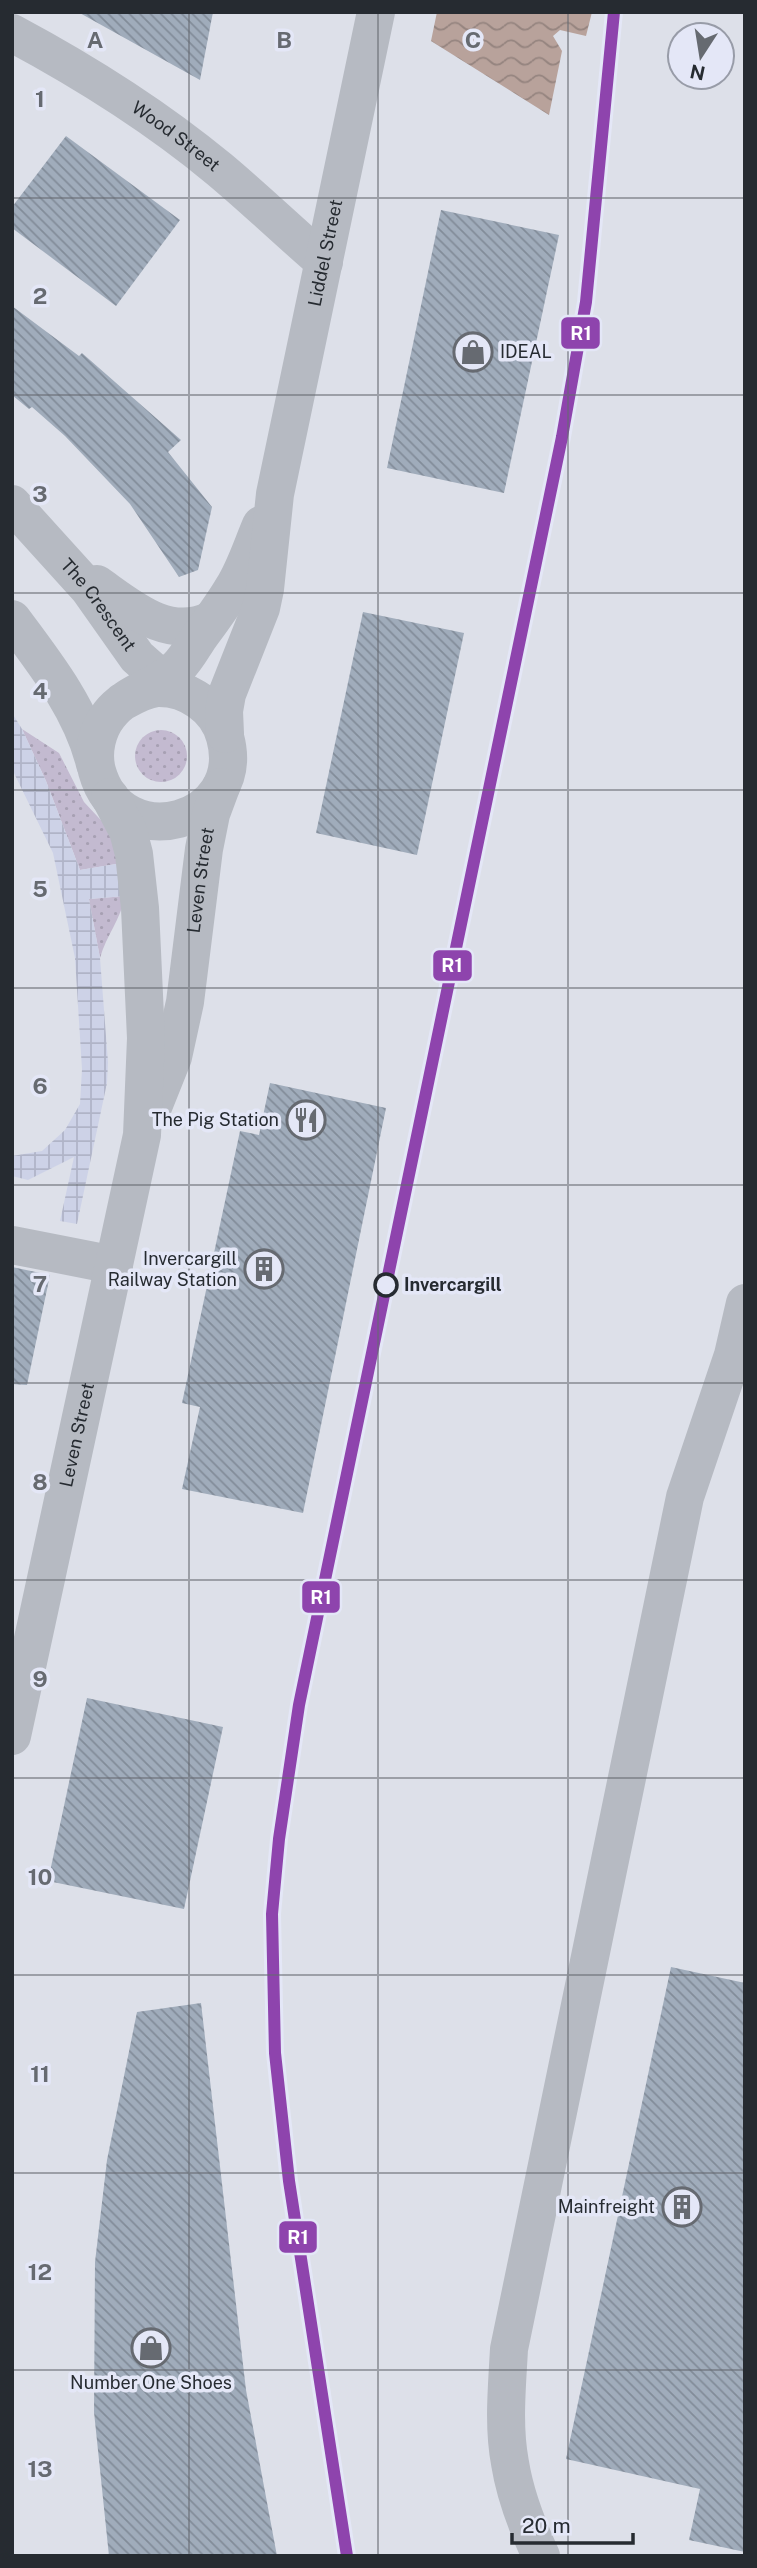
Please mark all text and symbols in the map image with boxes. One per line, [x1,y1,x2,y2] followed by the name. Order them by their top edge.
[666,21,736,91] north arrow
[87,26,104,53] text: A
[276,26,292,53] text: B
[465,26,481,53] text: C
[688,60,707,85] text: N
[35,85,45,112] text: 1
[128,96,225,176] street label: Wood Street
[304,197,346,308] street label: Liddel Street
[33,282,47,309] text: 2
[560,316,601,350] line badge: R1
[570,322,592,344] text: R1
[452,331,494,373] shop icon: IDEAL
[500,341,552,362] place label: IDEAL
[32,480,48,507] text: 3
[57,554,141,655] street label: The Crescent
[32,677,48,704] text: 4
[183,825,218,934] street label: Leven Street
[32,875,48,902] text: 5
[432,949,473,982] line badge: R1
[441,954,463,976] text: R1
[32,1072,48,1099] text: 6
[285,1099,327,1141] restaurant icon: The Pig Station
[152,1109,279,1130] place label: The Pig Station
[108,1248,237,1290] place label: Invercargill Railway Station
[243,1248,285,1290] building icon: Invercargill Railway Station
[33,1270,47,1297] text: 7
[374,1273,398,1297] marker: Invercargill
[404,1274,502,1295] place label: Invercargill
[55,1381,98,1489] street label: Leven Street
[32,1468,48,1495] text: 8
[301,1580,341,1614] line badge: R1
[310,1586,332,1608] text: R1
[32,1665,48,1692] text: 9
[28,1863,52,1890] text: 10
[30,2060,50,2087] text: 11
[661,2186,703,2228] building icon: Mainfreight
[558,2196,655,2217] place label: Mainfreight
[278,2220,318,2254] line badge: R1
[287,2226,309,2248] text: R1
[28,2258,52,2285] text: 12
[130,2327,172,2369] shop icon: Number One Shoes
[70,2372,232,2393] place label: Number One Shoes
[27,2455,53,2482] text: 13
[512,2502,633,2546] scale bar
[522,2513,571,2538] text: 20 m

